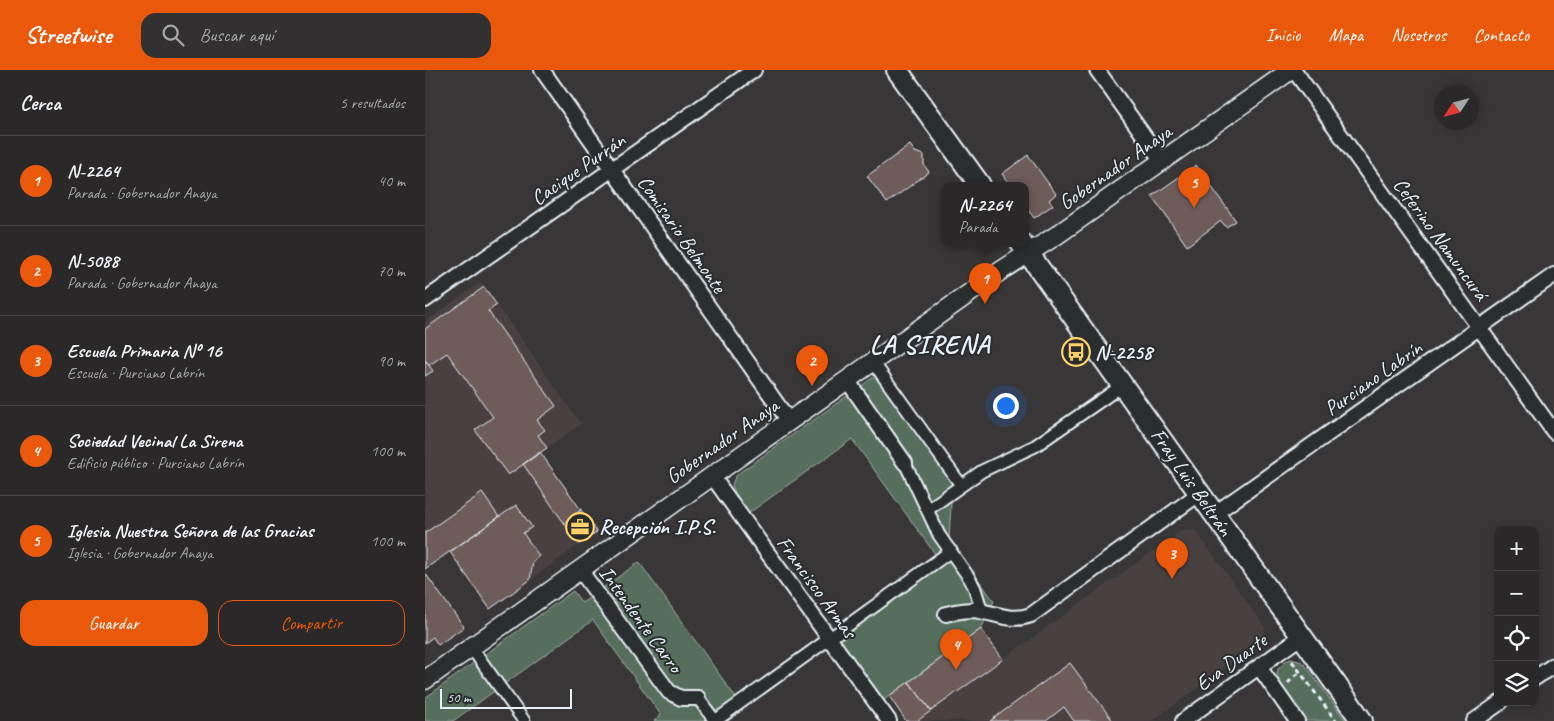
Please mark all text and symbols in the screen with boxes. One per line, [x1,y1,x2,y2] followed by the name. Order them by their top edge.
[141,13,491,58] search box
[25,20,111,50] text: Streetwise
[159,21,187,49] icon: search
[199,23,274,47] text: Buscar aquí
[1266,24,1300,46] text: Inicio
[1328,24,1363,46] text: Mapa
[1391,24,1446,46] text: Nosotros
[1474,24,1529,46] text: Contacto
[1434,85,1479,130] north arrow
[20,90,61,116] text: Cerca
[340,93,405,113] text: 5 resultados
[1054,117,1178,215] street label: Gobernador Anaya
[526,127,631,211] street label: Cacique Purrán
[67,159,120,183] text: N-2264
[1178,167,1210,208] pin: 5
[632,170,733,299] street label: Comisario Belmonte
[32,171,40,191] text: 1
[378,171,405,191] text: 40 m
[1388,173,1495,307] street label: Ceferino Namuncurá
[941,182,1029,247] popup
[67,183,217,203] text: Parada · Gobernador Anaya
[959,193,1011,217] text: N-2264
[959,217,998,237] text: Parada
[67,249,119,273] text: N-5088
[32,261,40,281] text: 2
[378,261,405,281] text: 70 m
[969,263,1001,304] pin: 1
[67,273,217,293] text: Parada · Gobernador Anaya
[870,328,991,361] district label: LA SIRENA
[1319,334,1427,421] street label: Purciano Labrín
[1061,337,1091,367] bus stop icon: N-2258
[67,339,222,363] text: Escuela Primaria Nº 16
[1095,339,1155,365] place label: N-2258
[796,345,828,386] pin: 2
[32,351,40,371] text: 3
[378,351,405,371] text: 90 m
[67,363,204,383] text: Escuela · Purciano Labrín
[661,391,785,489] street label: Gobernador Anaya
[993,393,1019,419] your location
[1145,423,1239,541] street label: Fray Luis Beltrán
[67,429,243,453] text: Sociedad Vecinal La Sirena
[32,441,40,461] text: 4
[371,441,405,461] text: 100 m
[67,453,244,473] text: Edificio público · Purciano Labrín
[565,512,595,542] office icon: Recepción I.P.S.
[599,514,716,540] place label: Recepción I.P.S.
[67,519,313,543] text: Iglesia Nuestra Señora de las Gracias
[1494,526,1539,706] map controls
[1494,526,1539,571] button: +
[33,531,39,551] text: 5
[371,531,405,551] text: 100 m
[771,531,864,645] street label: Francisco Armas
[1156,538,1188,579] pin: 3
[67,543,213,563] text: Iglesia · Gobernador Anaya
[593,560,690,680] street label: Intendente Carro
[1494,571,1539,616] button: −
[20,600,208,646] button: Guardar
[218,600,405,646] button: Compartir
[1494,616,1539,661] button: locate
[1190,626,1273,697] street label: Eva Duarte
[940,629,972,670] pin: 4
[1494,661,1539,706] button: layers
[440,686,573,709] scale bar
[447,689,471,706] text: 50 m

